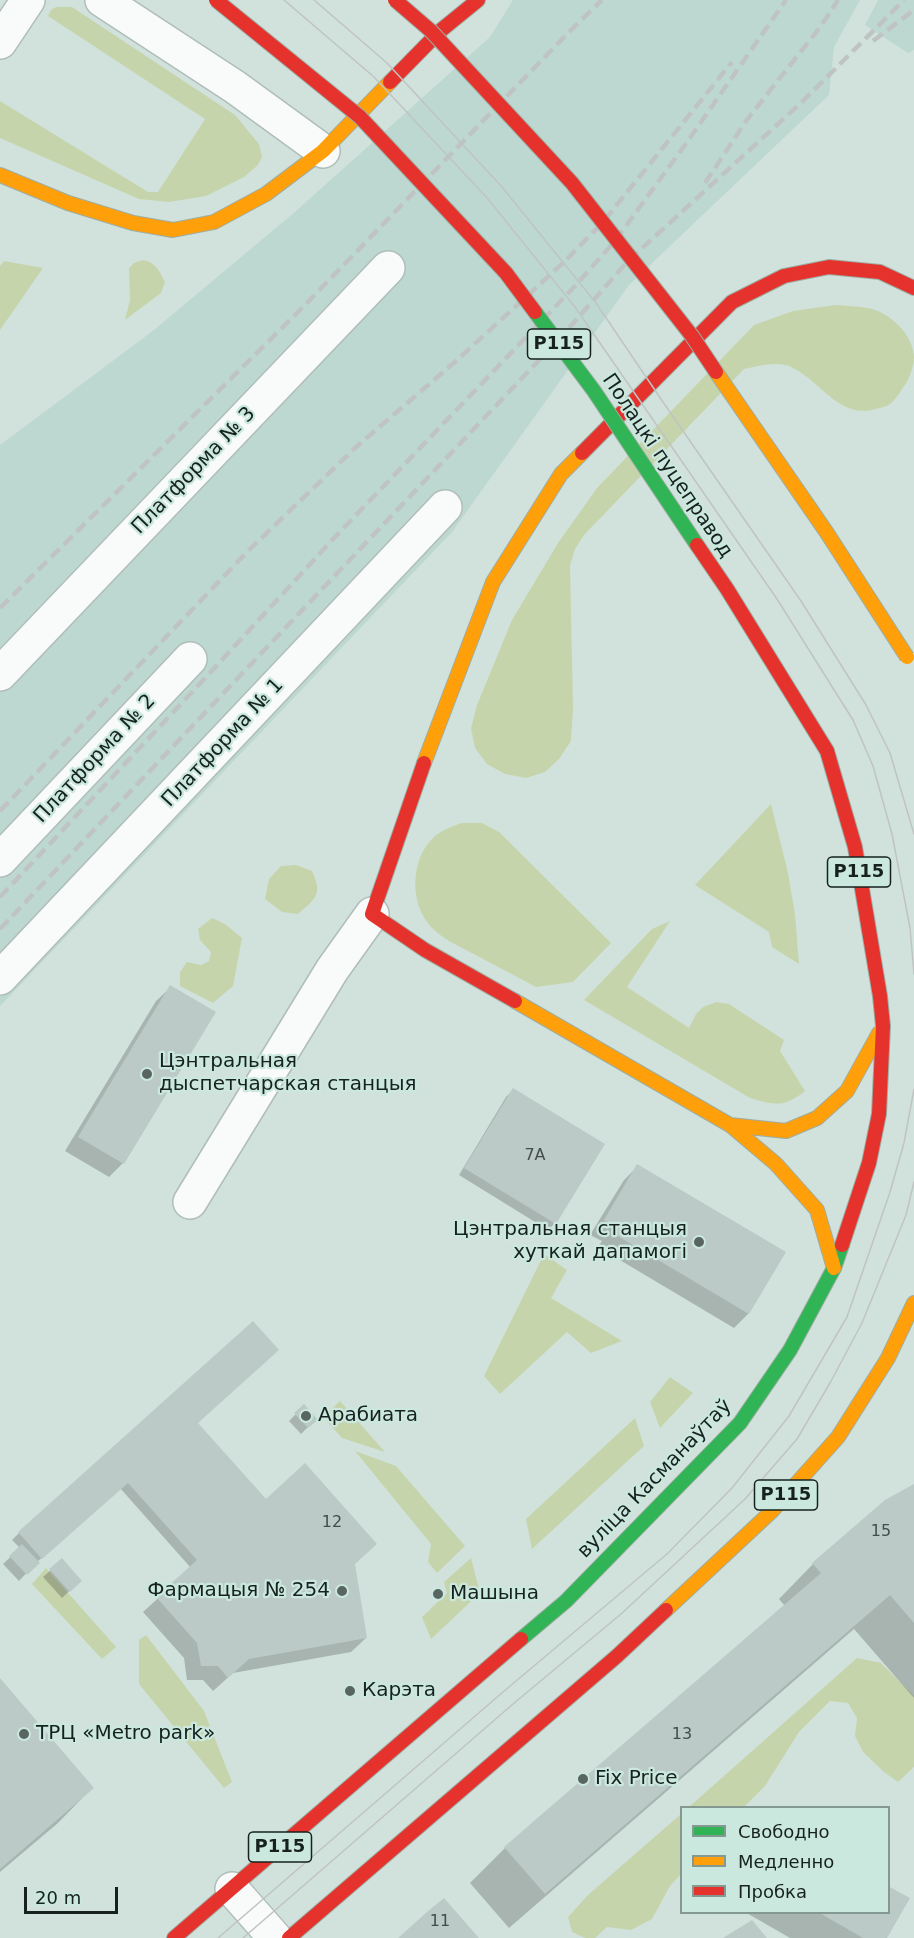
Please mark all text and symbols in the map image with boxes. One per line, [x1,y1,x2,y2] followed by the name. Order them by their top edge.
[528,329,590,359] road number: Р115
[596,369,738,563] street label: Полацкі пуцеправод
[127,402,261,540] street label: Платформа № 3
[157,674,289,812] street label: Платформа № 1
[29,690,161,828] street label: Платформа № 2
[828,857,890,887] road number: Р115
[159,1050,417,1097] place label: Цэнтральная дыспетчарская станцыя
[140,1067,154,1081] marker: Цэнтральная дыспетчарская станцыя
[524,1146,546,1166] house number: 7А
[453,1218,687,1265] place label: Цэнтральная станцыя хуткай дапамогі
[692,1235,706,1249] marker: Цэнтральная станцыя хуткай дапамогі
[573,1394,737,1564] street label: вуліца Касманаўтаў
[318,1404,418,1428] place label: Арабиата
[299,1409,313,1423] marker: Арабиата
[754,1480,818,1510] road number: Р115
[322,1513,342,1533] house number: 12
[871,1522,891,1542] house number: 15
[147,1579,330,1603] place label: Фармацыя № 254
[450,1582,539,1606] place label: Машына
[335,1584,349,1598] marker: Фармацыя № 254
[431,1587,445,1601] marker: Машына
[362,1679,436,1703] place label: Карэта
[343,1684,357,1698] marker: Карэта
[36,1722,215,1746] place label: ТРЦ «Metro park»
[672,1725,692,1745] house number: 13
[17,1727,31,1741] marker: ТРЦ «Metro park»
[595,1767,678,1791] place label: Fix Price
[576,1772,590,1786] marker: Fix Price
[680,1806,890,1914] legend
[738,1821,830,1842] text: Свободно
[248,1832,312,1862] road number: Р115
[738,1851,834,1872] text: Медленно
[27,1875,122,1913] scale bar
[738,1881,807,1902] text: Пробка
[35,1887,81,1908] text: 20 m
[430,1912,450,1932] house number: 11

